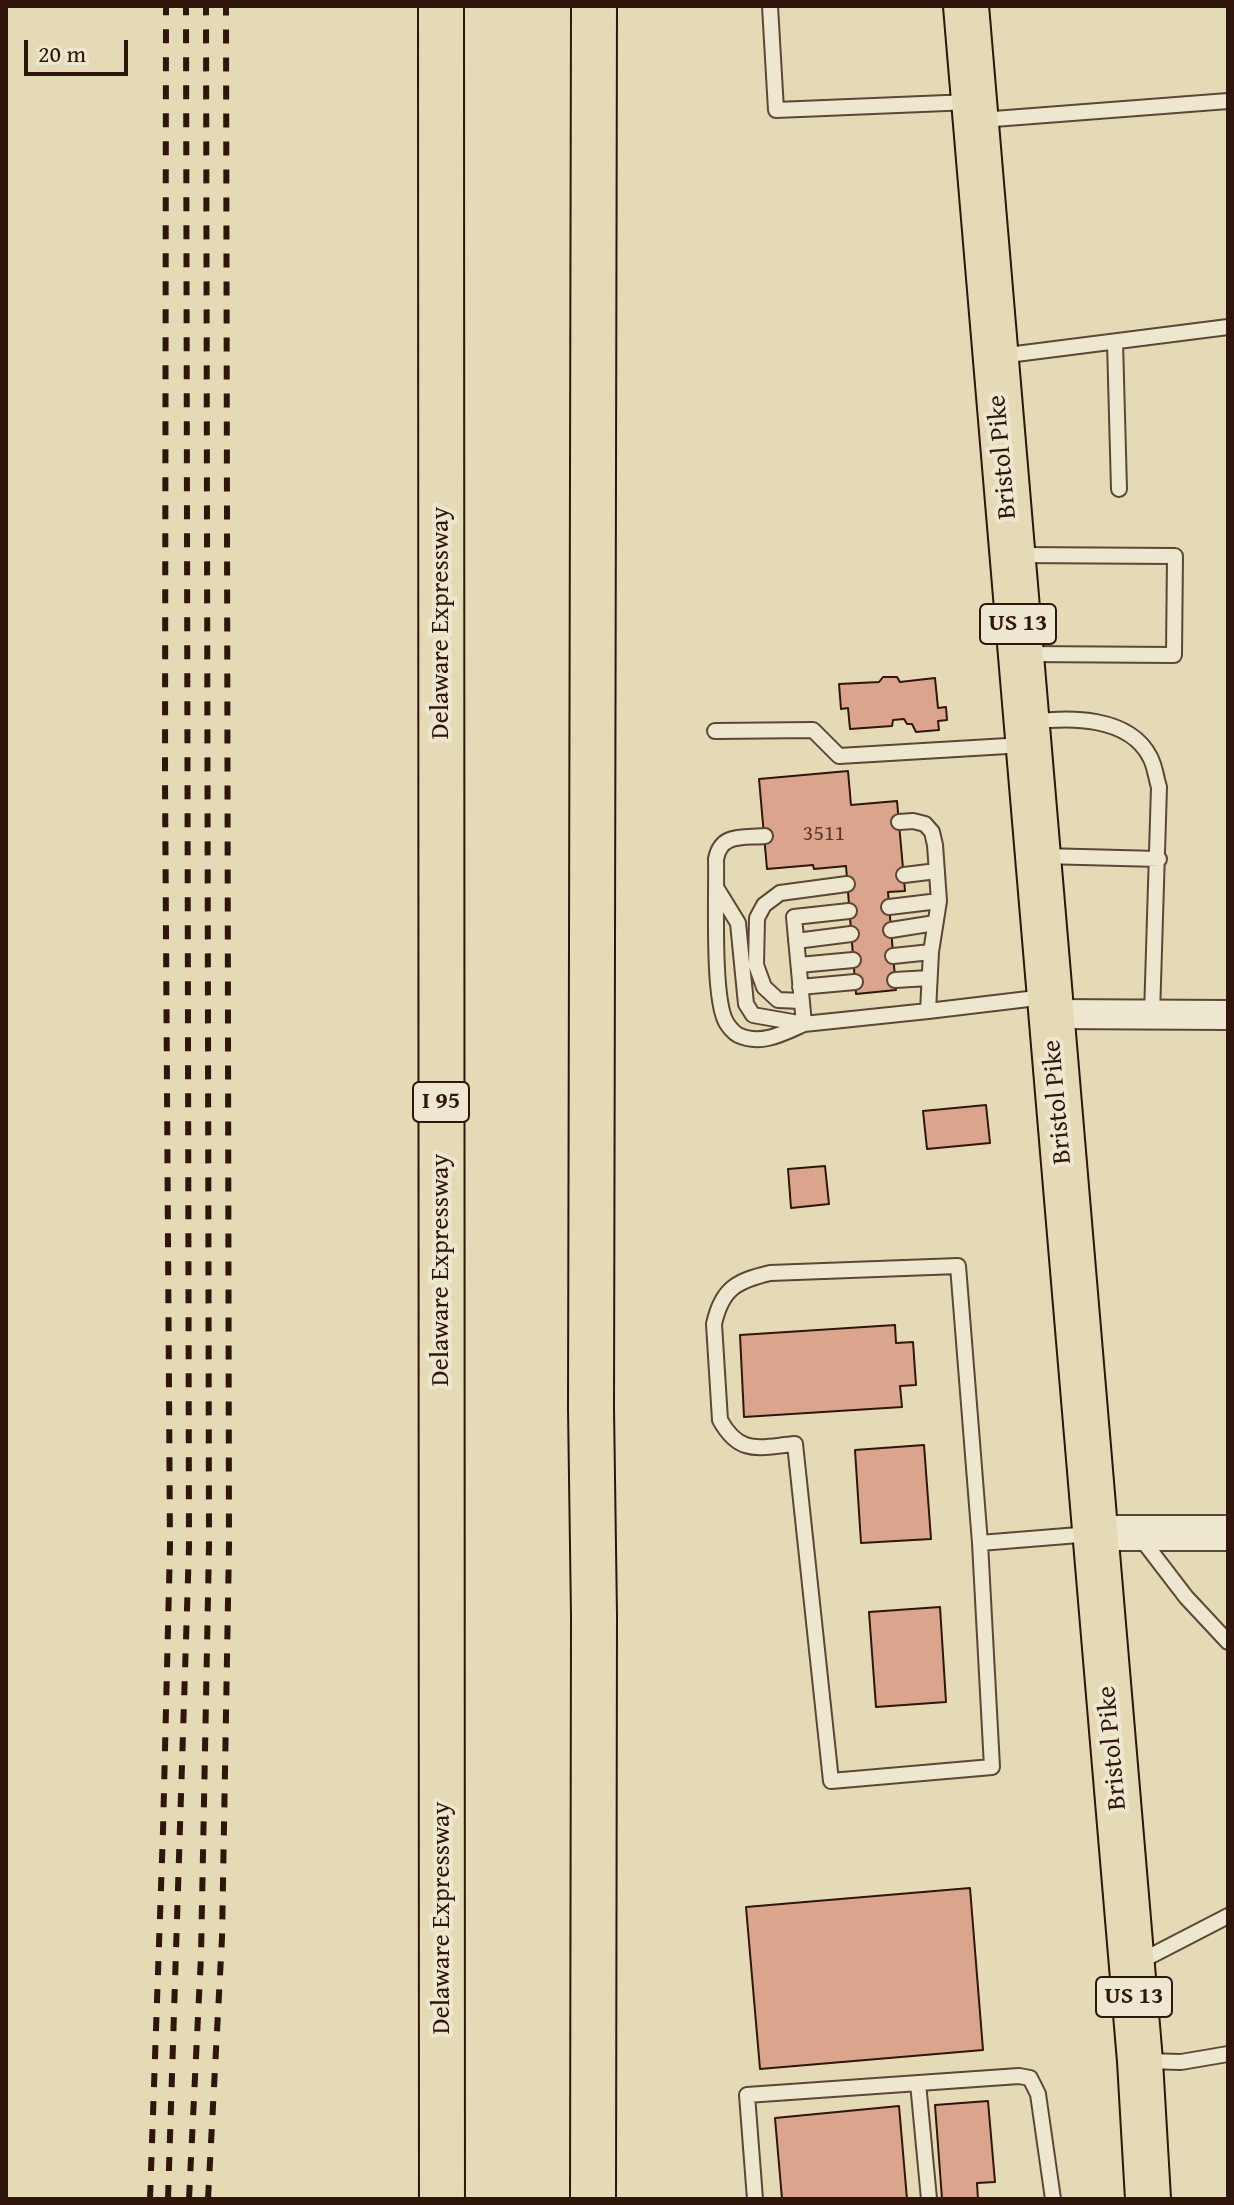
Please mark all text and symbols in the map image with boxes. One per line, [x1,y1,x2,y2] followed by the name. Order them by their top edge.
[28,24,132,74] scale bar
[38,36,86,71] text: 20 m
[982,394,1024,520] street label: Bristol Pike
[425,507,457,739] street label: Delaware Expressway
[980,604,1056,644] road number: US 13
[803,821,845,847] house number: 3511
[1037,1039,1079,1165] street label: Bristol Pike
[413,1082,469,1122] road number: I 95
[425,1154,457,1386] street label: Delaware Expressway
[1092,1685,1134,1811] street label: Bristol Pike
[426,1802,458,2034] street label: Delaware Expressway
[1096,1977,1172,2017] road number: US 13

